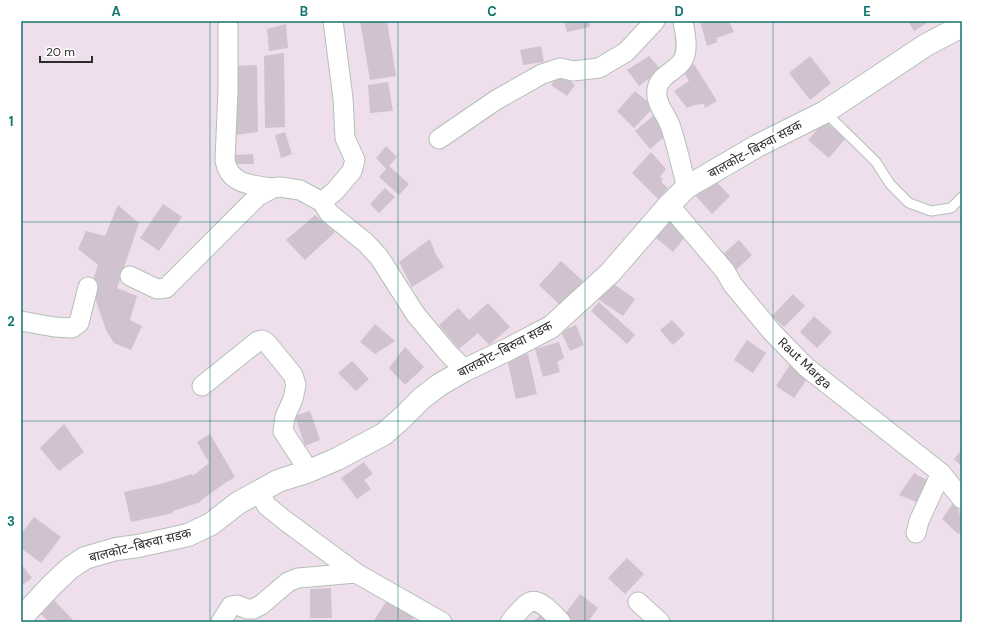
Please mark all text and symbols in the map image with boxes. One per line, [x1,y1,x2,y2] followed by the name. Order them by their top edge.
[111,3,121,20] text: A
[300,3,308,20] text: B
[487,3,497,20] text: C
[674,3,684,20] text: D
[863,3,871,20] text: E
[40,38,92,64] scale bar
[46,44,75,60] text: 20 m
[9,113,13,130] text: 1
[705,116,806,182] street label: बालकोट-बिरुवा सडक
[7,313,15,330] text: 2
[455,316,556,381] street label: बालकोट-बिरुवा सडक
[774,334,836,392] street label: Raut Marga
[7,513,15,530] text: 3
[87,524,194,566] street label: बालकोट-बिरुवा सडक

